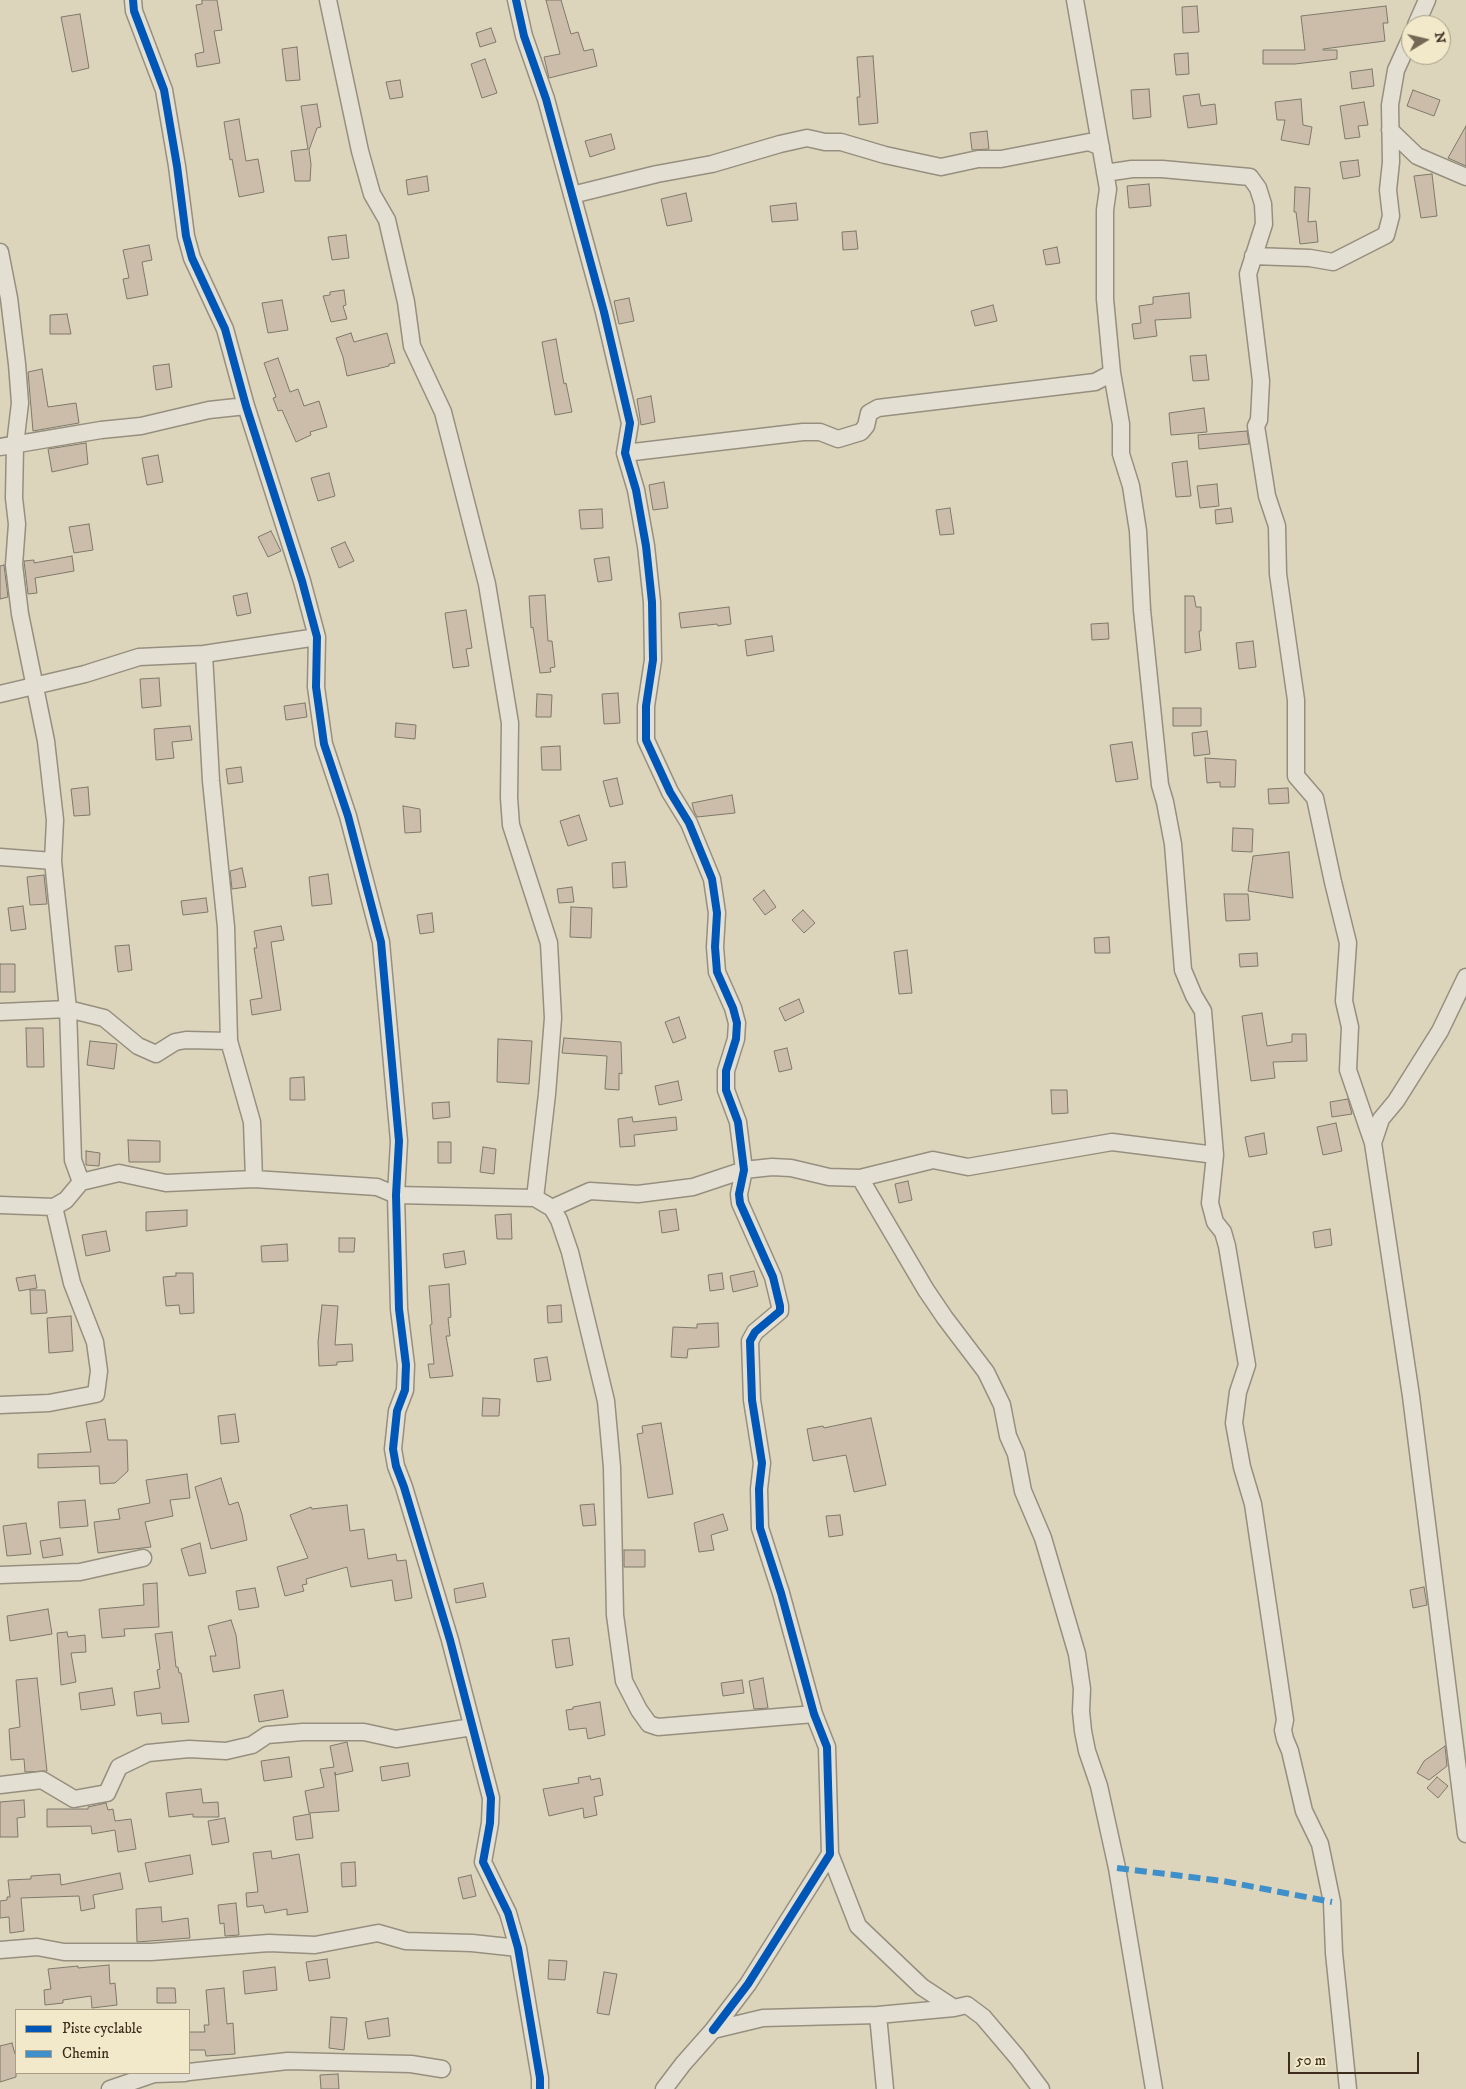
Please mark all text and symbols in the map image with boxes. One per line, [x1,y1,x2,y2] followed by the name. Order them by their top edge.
[1401,15,1451,65] north arrow
[1430,31,1450,45] text: N
[15,2009,190,2074] legend
[62,2019,142,2038] text: Piste cyclable
[1291,2042,1422,2074] scale bar
[62,2044,109,2063] text: Chemin
[1296,2051,1326,2070] text: 50 m

